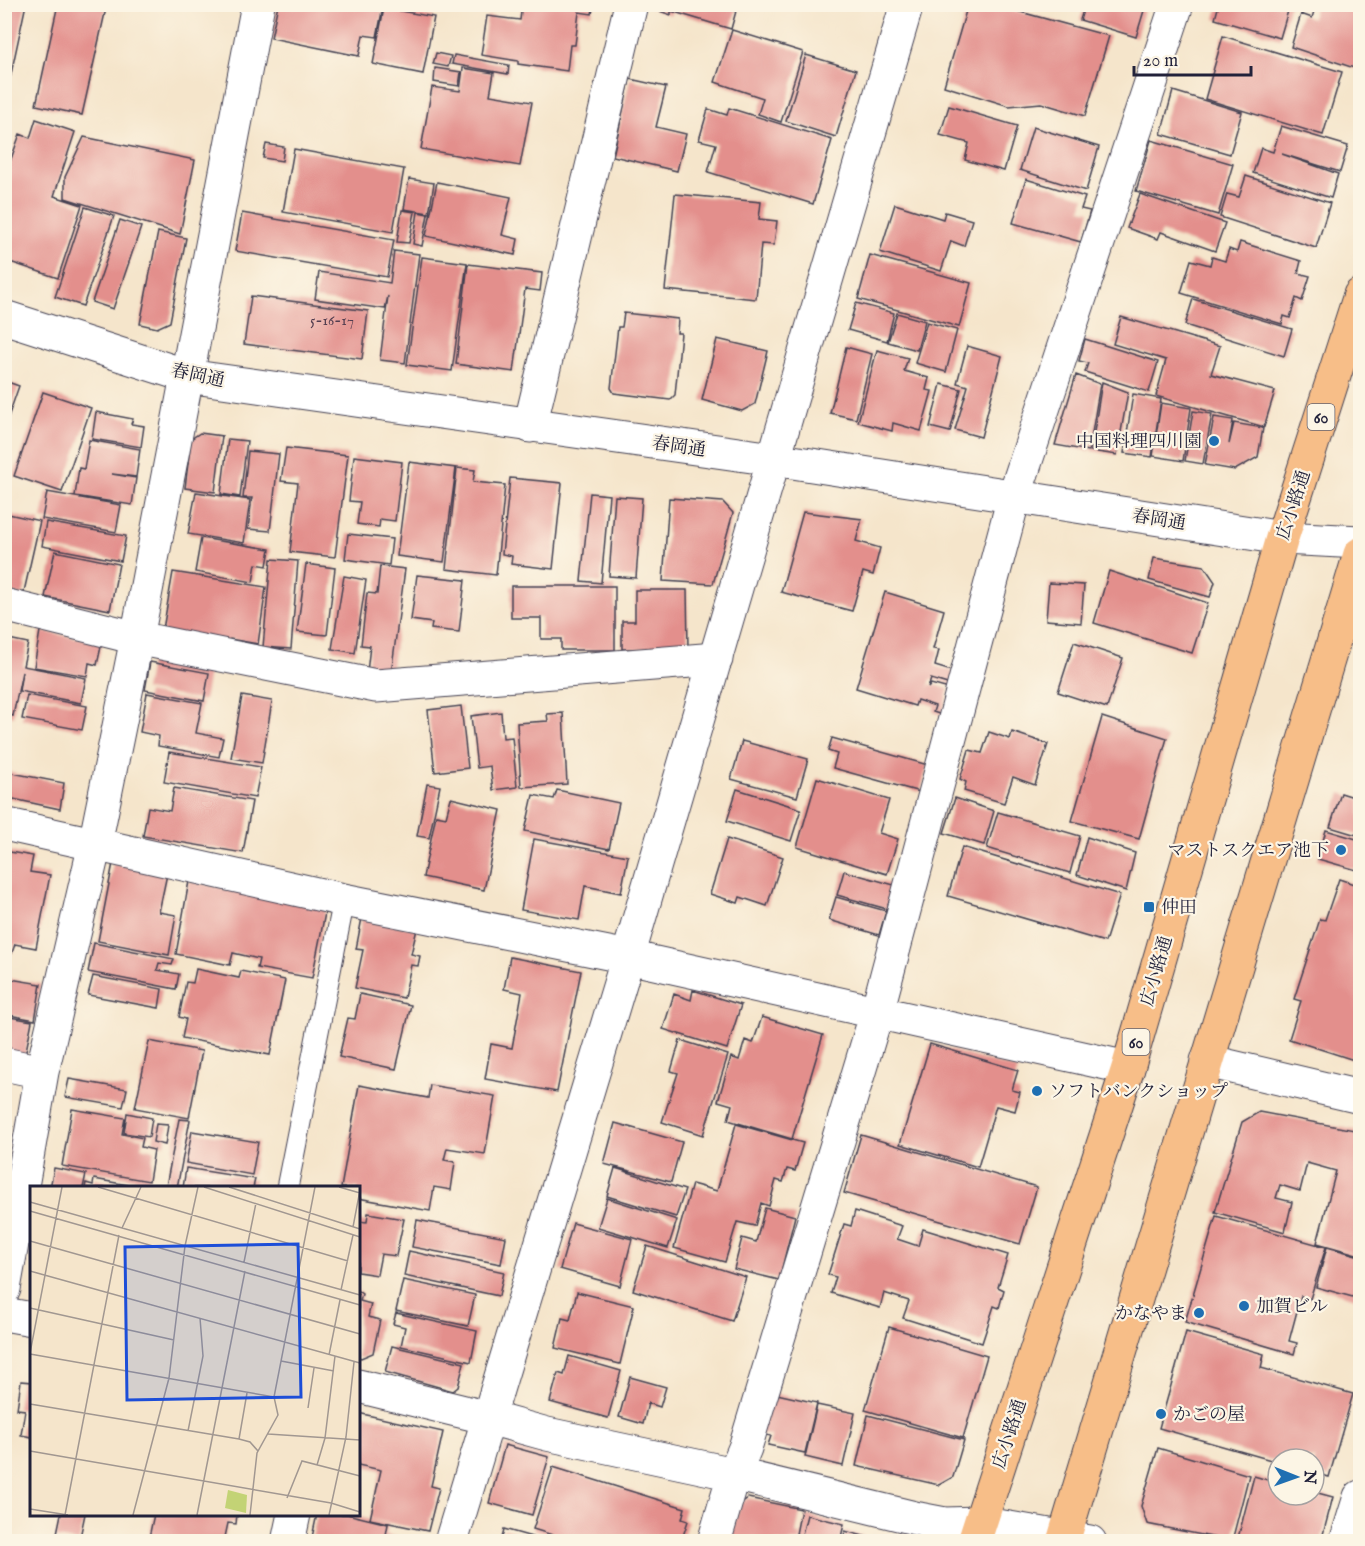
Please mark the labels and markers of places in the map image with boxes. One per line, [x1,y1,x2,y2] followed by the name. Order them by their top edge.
[1076,431,1202,454] place label: 中国料理四川園
[1207,434,1221,448] marker: 中国料理四川園
[1168,840,1329,863] place label: マストスクエア池下
[1334,843,1348,857] marker: マストスクエア池下
[1161,897,1197,920] place label: 仲田
[1142,900,1156,914] marker: 仲田
[1049,1081,1228,1104] place label: ソフトバンクショップ
[1030,1084,1044,1098] marker: ソフトバンクショップ
[1256,1296,1328,1319] place label: 加賀ビル
[1237,1299,1251,1313] marker: 加賀ビル
[1115,1303,1187,1326] place label: かなやま
[1192,1306,1206,1320] marker: かなやま
[1173,1404,1245,1427] place label: かごの屋
[1154,1407,1168,1421] marker: かごの屋

